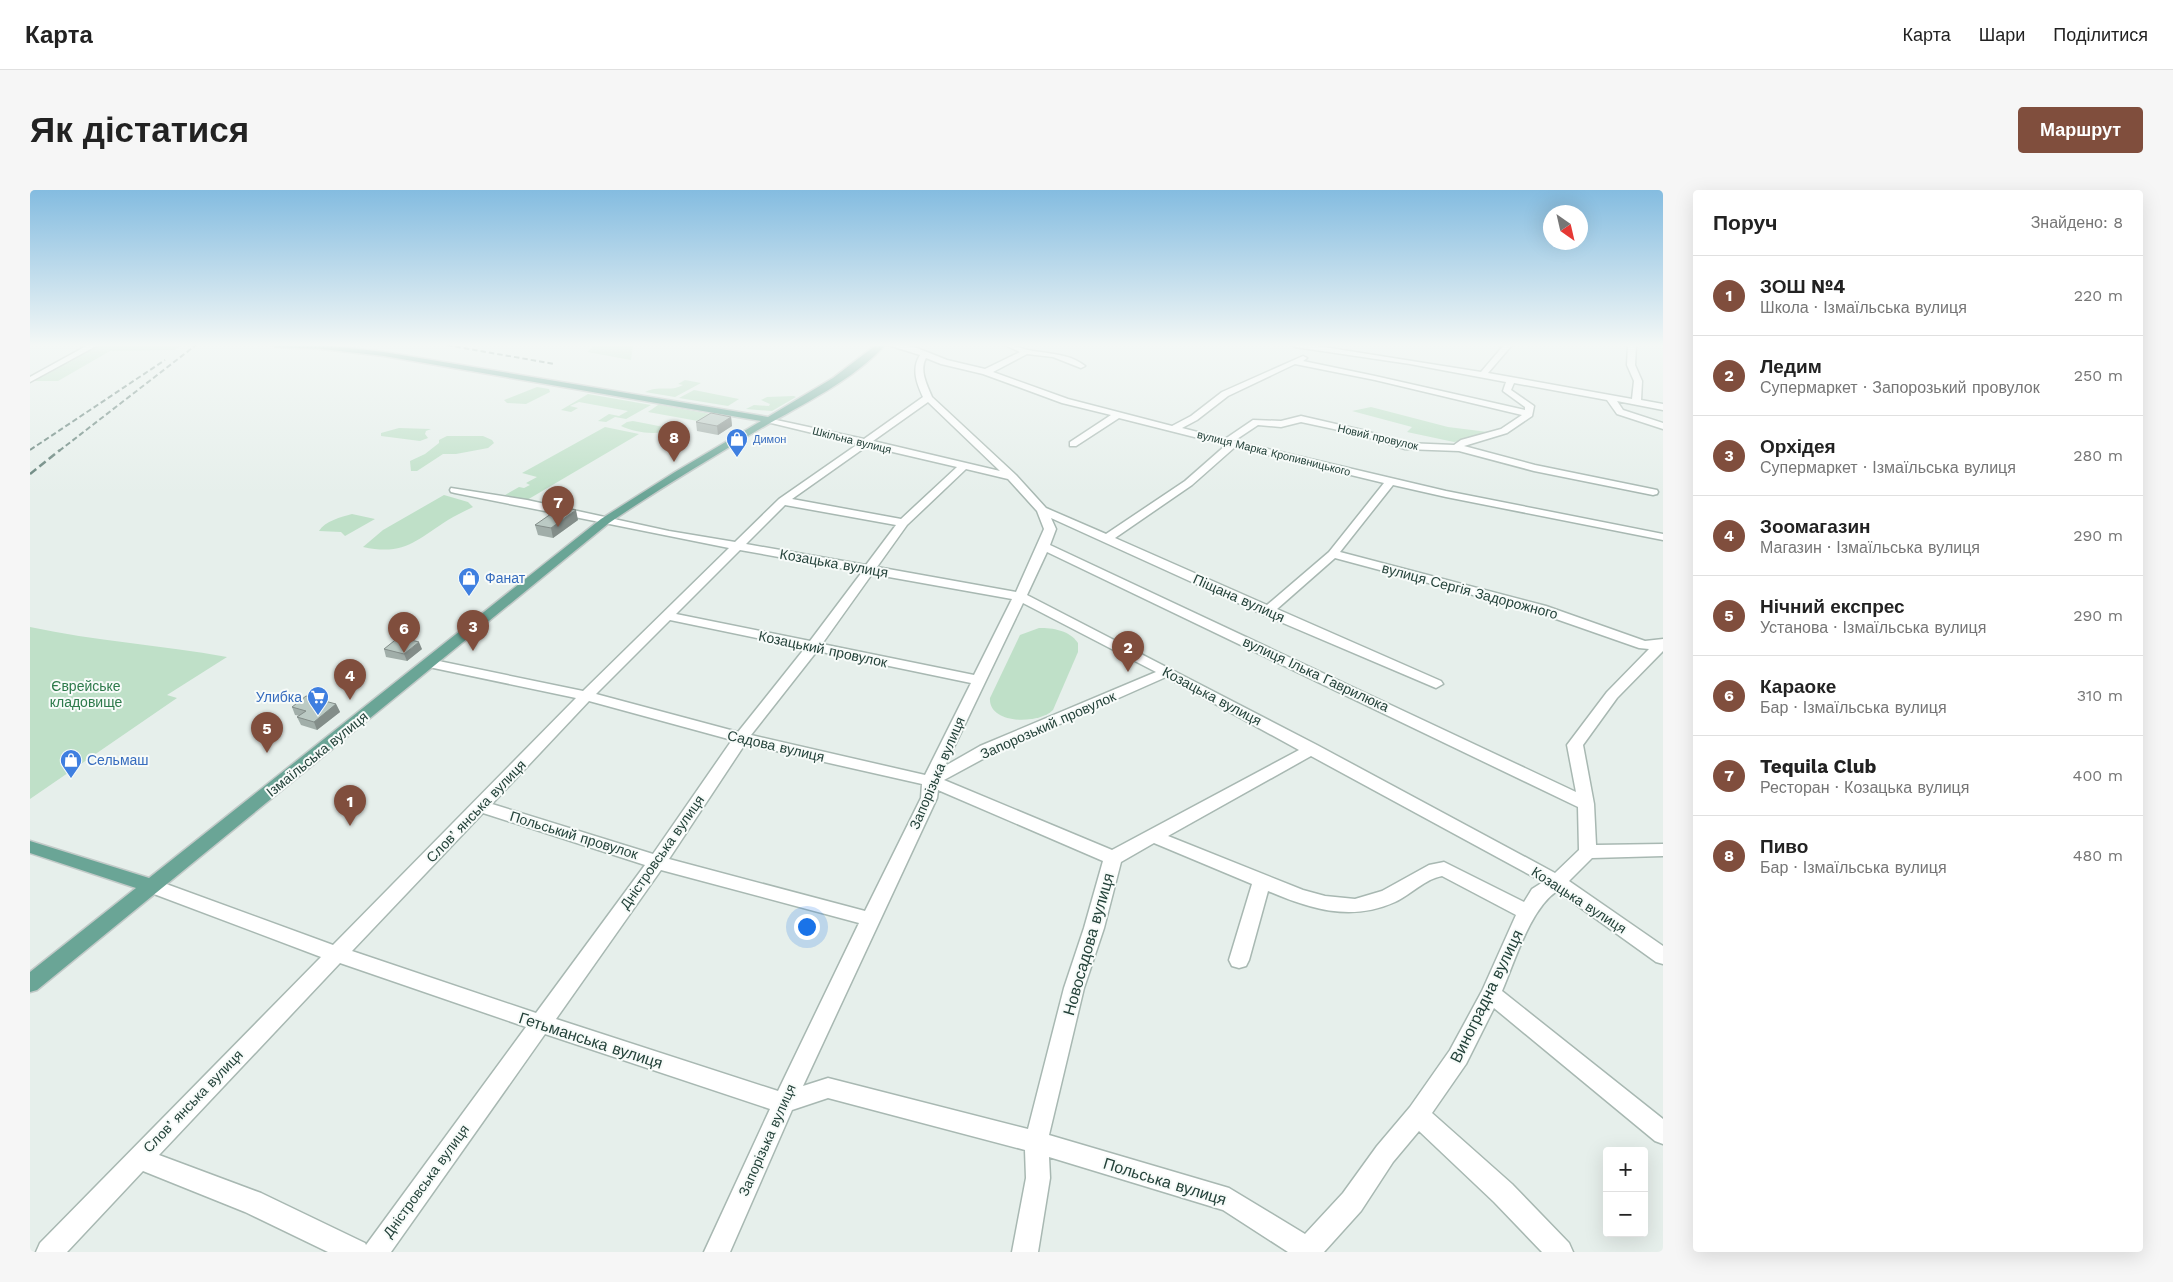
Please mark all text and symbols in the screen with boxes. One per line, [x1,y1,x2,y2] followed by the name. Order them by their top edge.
[25,21,93,49] text: Карта
[1903,24,1951,45] text: Карта
[1979,24,2025,45] text: Шари
[2053,24,2148,45] text: Поділитися
[2018,107,2143,153] button: Маршрут
[30,109,249,151] text: Як дістатися
[1543,205,1588,250] north arrow
[1713,210,1777,235] text: Поруч
[2031,213,2123,232] text: Знайдено: 8
[1760,275,1845,298] text: ЗОШ №4
[1726,286,1732,305] text: 1
[2074,286,2123,305] text: 220 m
[1760,298,1967,317] text: Школа · Ізмаїльська вулиця
[1760,355,1822,378] text: Ледим
[1724,366,1734,385] text: 2
[2074,366,2123,385] text: 250 m
[1760,378,2040,397] text: Супермаркет · Запорозький провулок
[658,421,690,462] pin: 8
[1336,422,1420,453] street label: Новий провулок
[811,424,893,457] street label: Шкільна вулиця
[725,427,749,458] shop icon: Димон
[1196,428,1352,479] street label: вулиця Марка Кропивницького
[753,433,786,446] place label: Димон
[1760,435,1836,458] text: Орхідея
[1724,446,1734,465] text: 3
[2073,446,2123,465] text: 280 m
[1760,458,2016,477] text: Супермаркет · Ізмаїльська вулиця
[542,486,574,527] pin: 7
[1760,515,1871,538] text: Зоомагазин
[1724,526,1734,545] text: 4
[2073,526,2123,545] text: 290 m
[1760,538,1980,557] text: Магазин · Ізмаїльська вулиця
[779,546,889,580] street label: Козацька вулиця
[1380,560,1560,622] street label: вулиця Сергія Задорожного
[457,566,481,597] shop icon: Фанат
[485,570,526,586] place label: Фанат
[1191,571,1287,625] street label: Піщана вулиця
[1760,595,1905,618] text: Нічний експрес
[1724,606,1734,625] text: 5
[2073,606,2123,625] text: 290 m
[457,610,489,651] pin: 3
[388,612,420,653] pin: 6
[1760,618,1986,637] text: Установа · Ізмаїльська вулиця
[757,628,890,671] street label: Козацький провулок
[1112,631,1144,672] pin: 2
[1241,633,1392,715] street label: вулиця Ілька Гаврилюка
[334,659,366,700] pin: 4
[1160,663,1264,729] street label: Козацька вулиця
[1760,675,1836,698] text: Караоке
[50,678,123,710] park label: Єврейське кладовище
[306,685,330,716] supermarket icon: Улибка
[1724,686,1734,705] text: 6
[2077,686,2123,705] text: 310 m
[978,688,1119,762] street label: Запорозький провулок
[256,689,302,705] place label: Улибка
[1760,698,1947,717] text: Бар · Ізмаїльська вулиця
[263,708,371,800] street label: Ізмаїльська вулиця
[251,712,283,753] pin: 5
[906,714,968,832] street label: Запорізька вулиця
[726,727,826,765] street label: Садова вулиця
[59,748,83,779] shop icon: Сельмаш
[87,752,149,768] place label: Сельмаш
[1760,755,1876,778] text: Tequila Club
[423,756,529,866] street label: Словʼянська вулиця
[1724,766,1734,785] text: 7
[2073,766,2123,785] text: 400 m
[1760,778,1969,797] text: Ресторан · Козацька вулиця
[334,785,366,826] pin: 1
[617,792,707,912] street label: Дністровська вулиця
[508,808,641,862] street label: Польський провулок
[1760,835,1808,858] text: Пиво
[1724,846,1734,865] text: 8
[2073,846,2123,865] text: 480 m
[1760,858,1947,877] text: Бар · Ізмаїльська вулиця
[1529,863,1629,937] street label: Козацька вулиця
[1059,871,1118,1018] street label: Новосадова вулиця
[794,914,820,940] your location
[1446,927,1527,1066] street label: Виноградна вулиця
[516,1008,665,1073] street label: Гетьманська вулиця
[140,1046,246,1156] street label: Словʼянська вулиця
[735,1082,799,1198] street label: Запорізька вулиця
[380,1122,472,1240] street label: Дністровська вулиця
[1603,1147,1648,1237] map controls
[1603,1147,1648,1192] button: +
[1101,1154,1229,1209] street label: Польська вулиця
[1603,1192,1648,1237] button: −

